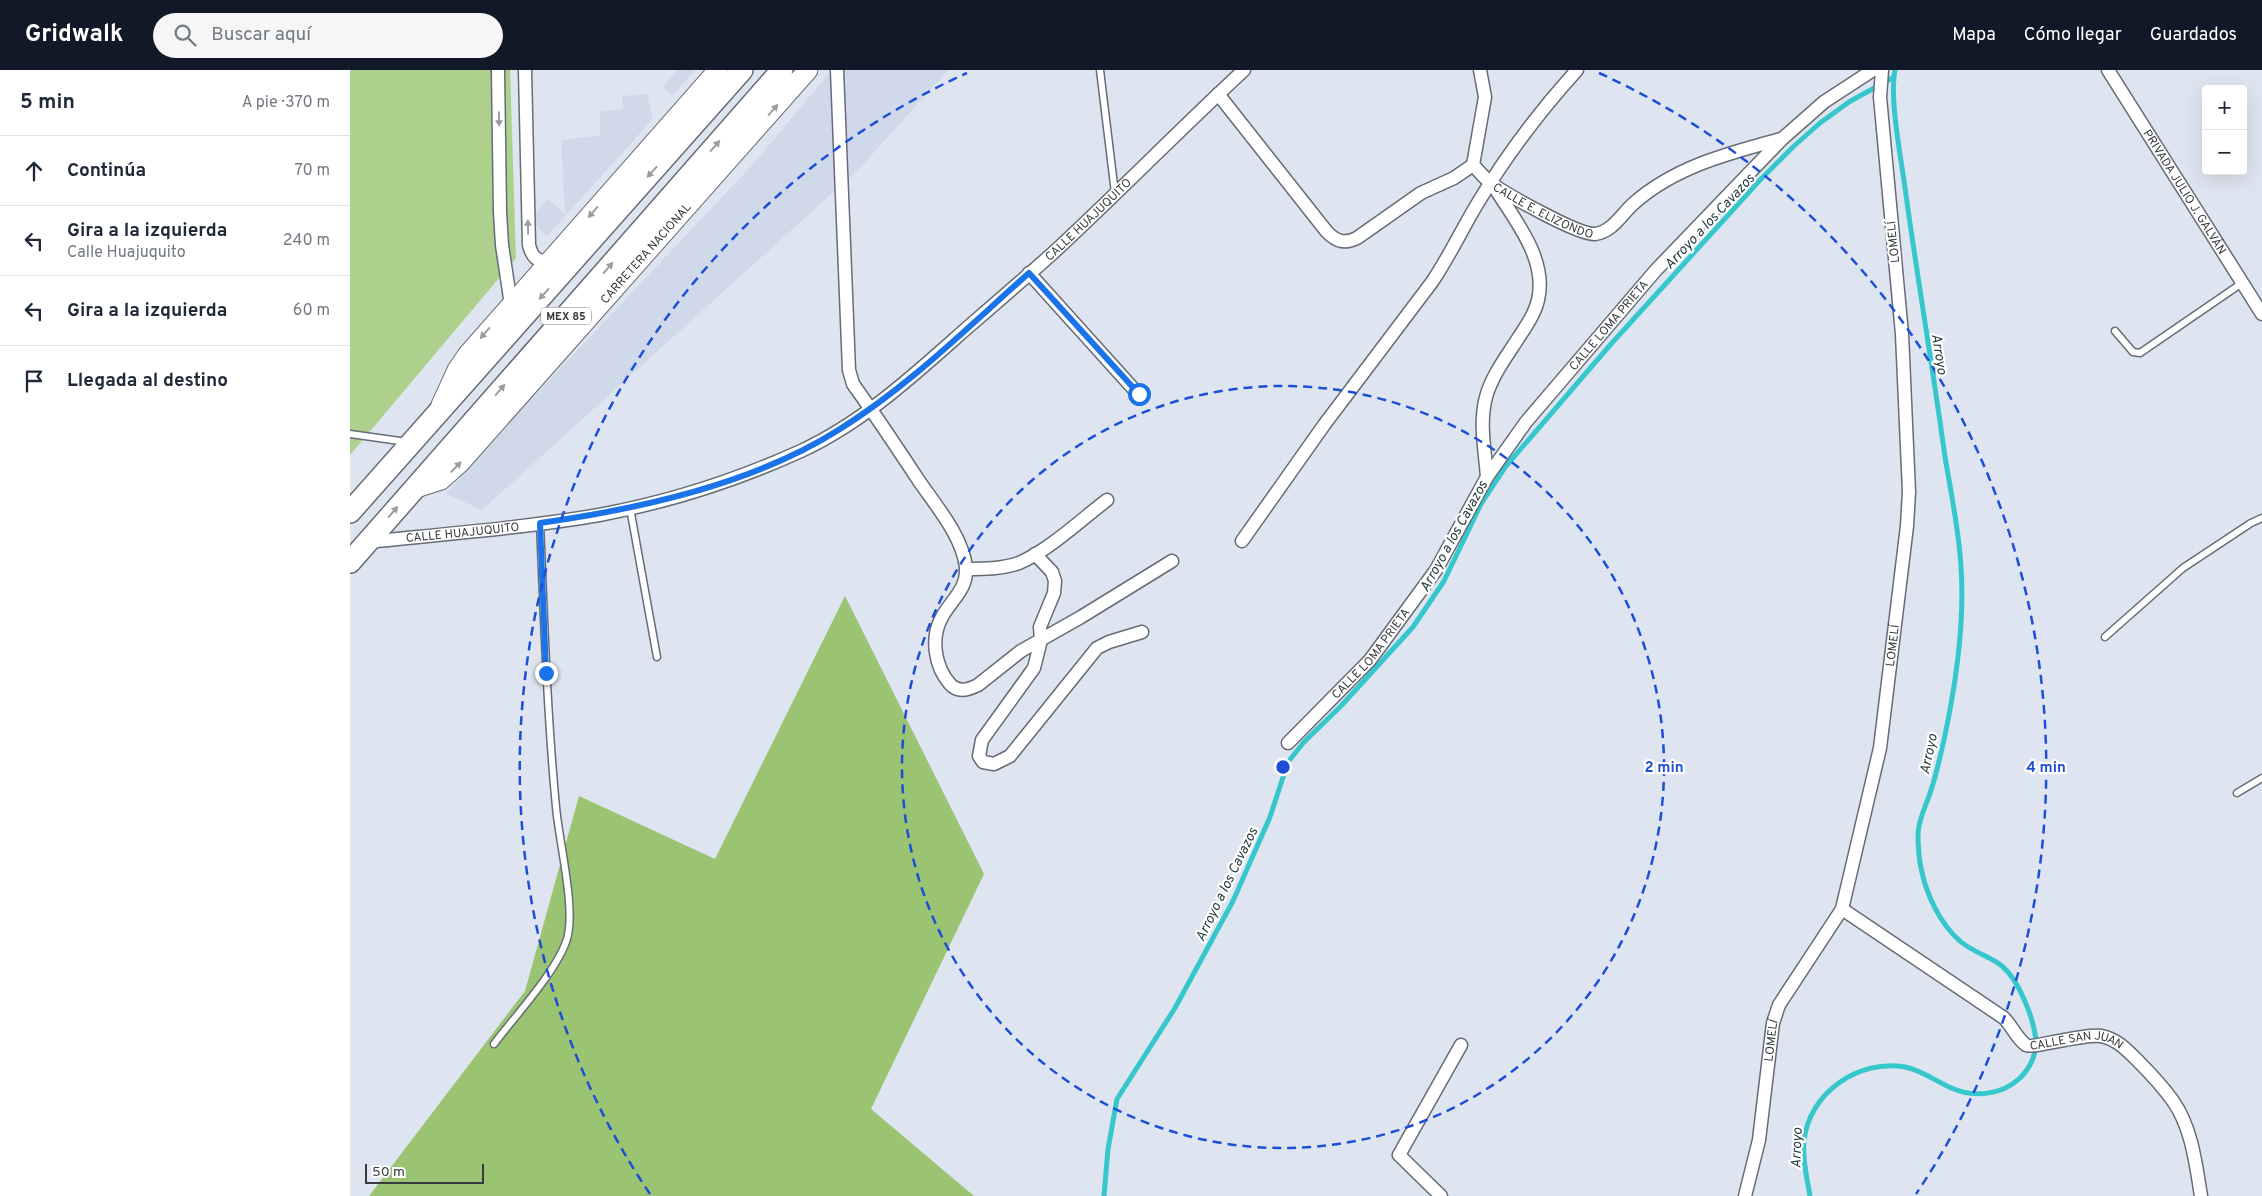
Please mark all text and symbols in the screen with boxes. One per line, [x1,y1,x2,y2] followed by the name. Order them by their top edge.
[153,13,503,58] search box
[25,20,123,50] text: Gridwalk
[171,21,199,49] icon: search
[211,23,311,47] text: Buscar aquí
[1952,24,1996,47] text: Mapa
[2024,24,2122,47] text: Cómo llegar
[2150,24,2237,47] text: Guardados
[2202,85,2247,175] map controls
[2202,85,2247,130] button: +
[20,89,75,116] text: 5 min
[242,93,330,113] text: A pie · 370 m
[767,104,778,117] one-way arrow
[495,111,503,127] one-way arrow
[2139,127,2229,258] street label: PRIVADA JULIO J. GALVÁN
[2202,130,2247,175] button: −
[709,140,721,152] one-way arrow
[20,157,48,185] icon: ahead
[67,159,146,183] text: Continúa
[295,161,330,181] text: 70 m
[647,166,658,178] one-way arrow
[1661,170,1759,273] water label: Arroyo a los Cavazos
[1042,175,1136,265] street label: CALLE HUAJUQUITO
[1489,180,1595,243] street label: CALLE E. ELIZONDO
[598,200,696,308] street label: CARRETERA NACIONAL
[587,205,599,217] one-way arrow
[524,218,532,234] one-way arrow
[1884,218,1904,264] street label: LOMELÍ
[67,219,227,243] text: Gira a la izquierda
[20,227,48,255] icon: left
[283,231,330,251] text: 240 m
[67,243,186,263] text: Calle Huajuquito
[602,262,614,274] one-way arrow
[1566,277,1653,375] street label: CALLE LOMA PRIETA
[539,287,550,300] one-way arrow
[20,297,48,325] icon: left
[67,299,227,323] text: Gira a la izquierda
[293,301,330,321] text: 60 m
[541,308,591,325] road number: MEX 85
[480,327,491,340] one-way arrow
[1927,333,1950,376] water label: Arroyo
[20,367,48,395] icon: arrive
[67,369,228,393] text: Llegada al destino
[495,383,506,396] one-way arrow
[1128,383,1151,406] route start
[450,462,462,474] one-way arrow
[1417,478,1492,595] water label: Arroyo a los Cavazos
[388,505,399,518] one-way arrow
[405,519,520,547] street label: CALLE HUAJUQUITO
[1329,606,1414,703] street label: CALLE LOMA PRIETA
[1883,622,1904,668] street label: LOMELÍ
[535,662,558,685] route end
[1917,732,1942,776] water label: Arroyo
[1274,758,1292,776] centre of rings
[1644,759,1684,778] text: 2 min
[2026,759,2066,778] text: 4 min
[1192,824,1263,944] water label: Arroyo a los Cavazos
[1761,1016,1783,1063] street label: LOMELÍ
[2029,1029,2126,1055] street label: CALLE SAN JUAN
[1788,1127,1807,1169] water label: Arroyo
[365,1161,484,1184] scale bar
[372,1164,405,1181] text: 50 m

